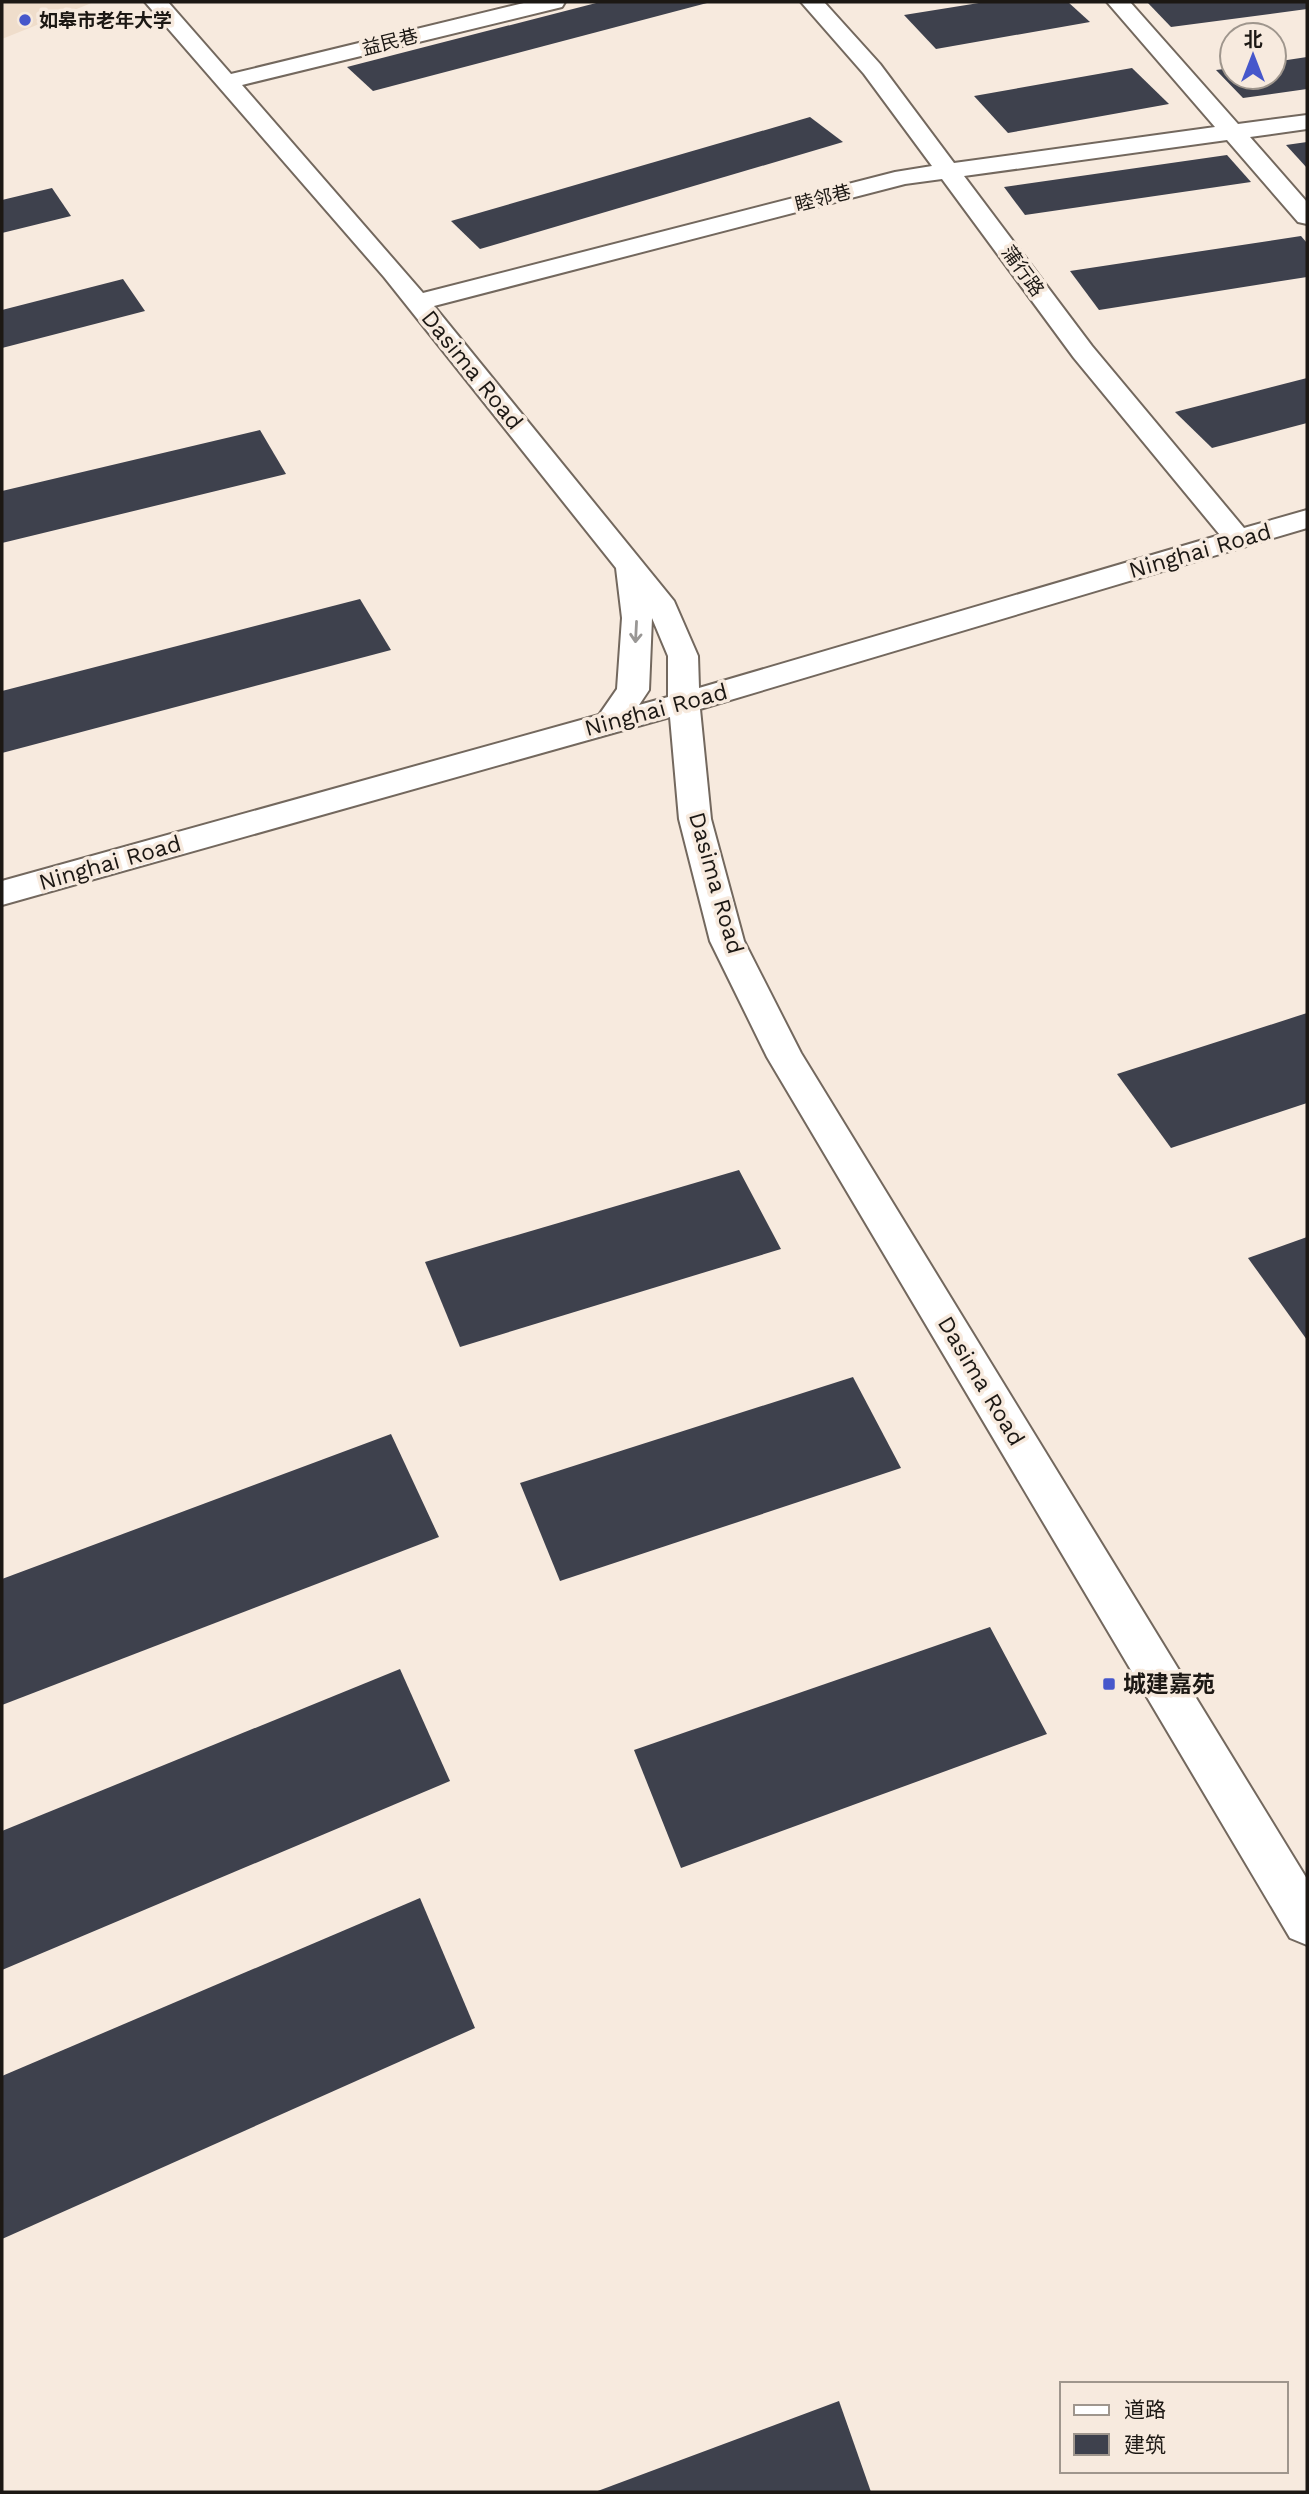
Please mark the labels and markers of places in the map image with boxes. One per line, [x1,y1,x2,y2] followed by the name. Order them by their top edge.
[39,9,172,32] place label: 如皋市老年大学
[17,12,33,28] marker: 如皋市老年大学
[1123,1671,1215,1698] place label: 城建嘉苑
[1101,1676,1117,1692] marker: 城建嘉苑

